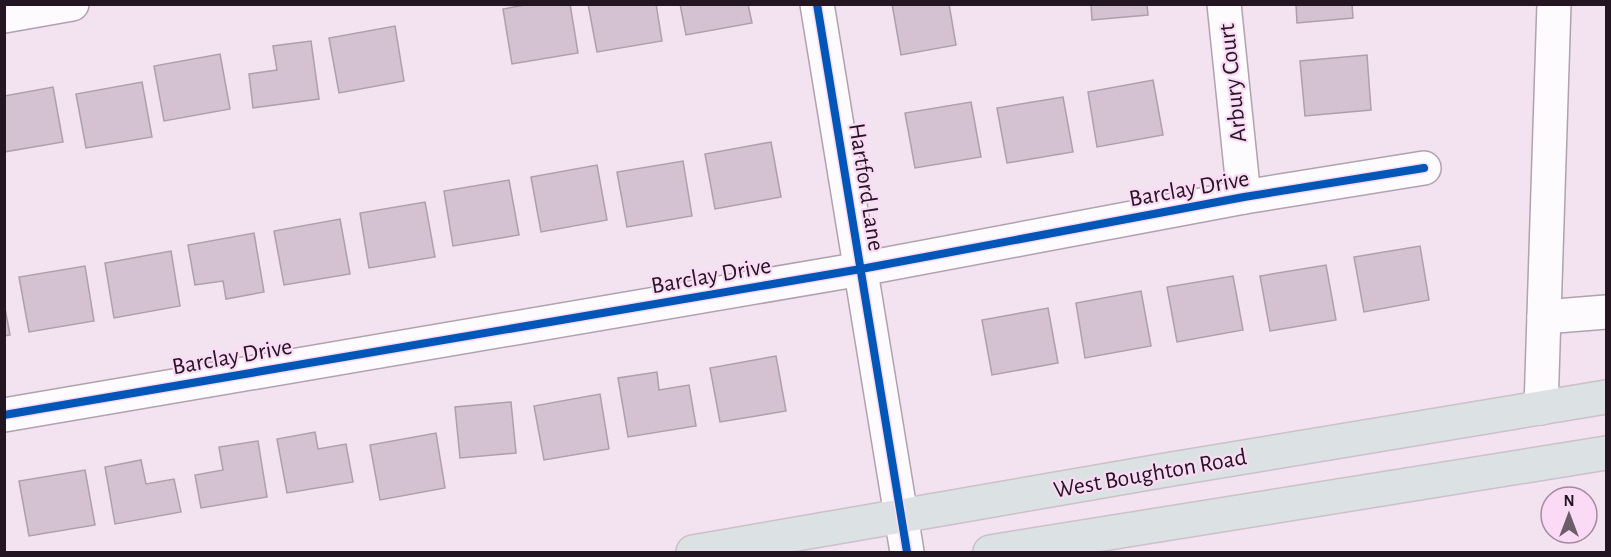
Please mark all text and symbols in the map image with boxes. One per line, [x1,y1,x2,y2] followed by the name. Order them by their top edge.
[1215,22,1251,143] street label: Arbury Court
[844,122,888,253] street label: Hartford Lane
[1127,167,1251,211] street label: Barclay Drive
[649,254,773,298] street label: Barclay Drive
[170,335,294,379] street label: Barclay Drive
[1052,445,1249,503] street label: West Boughton Road
[1539,485,1599,545] north arrow
[1563,493,1575,509] text: N

